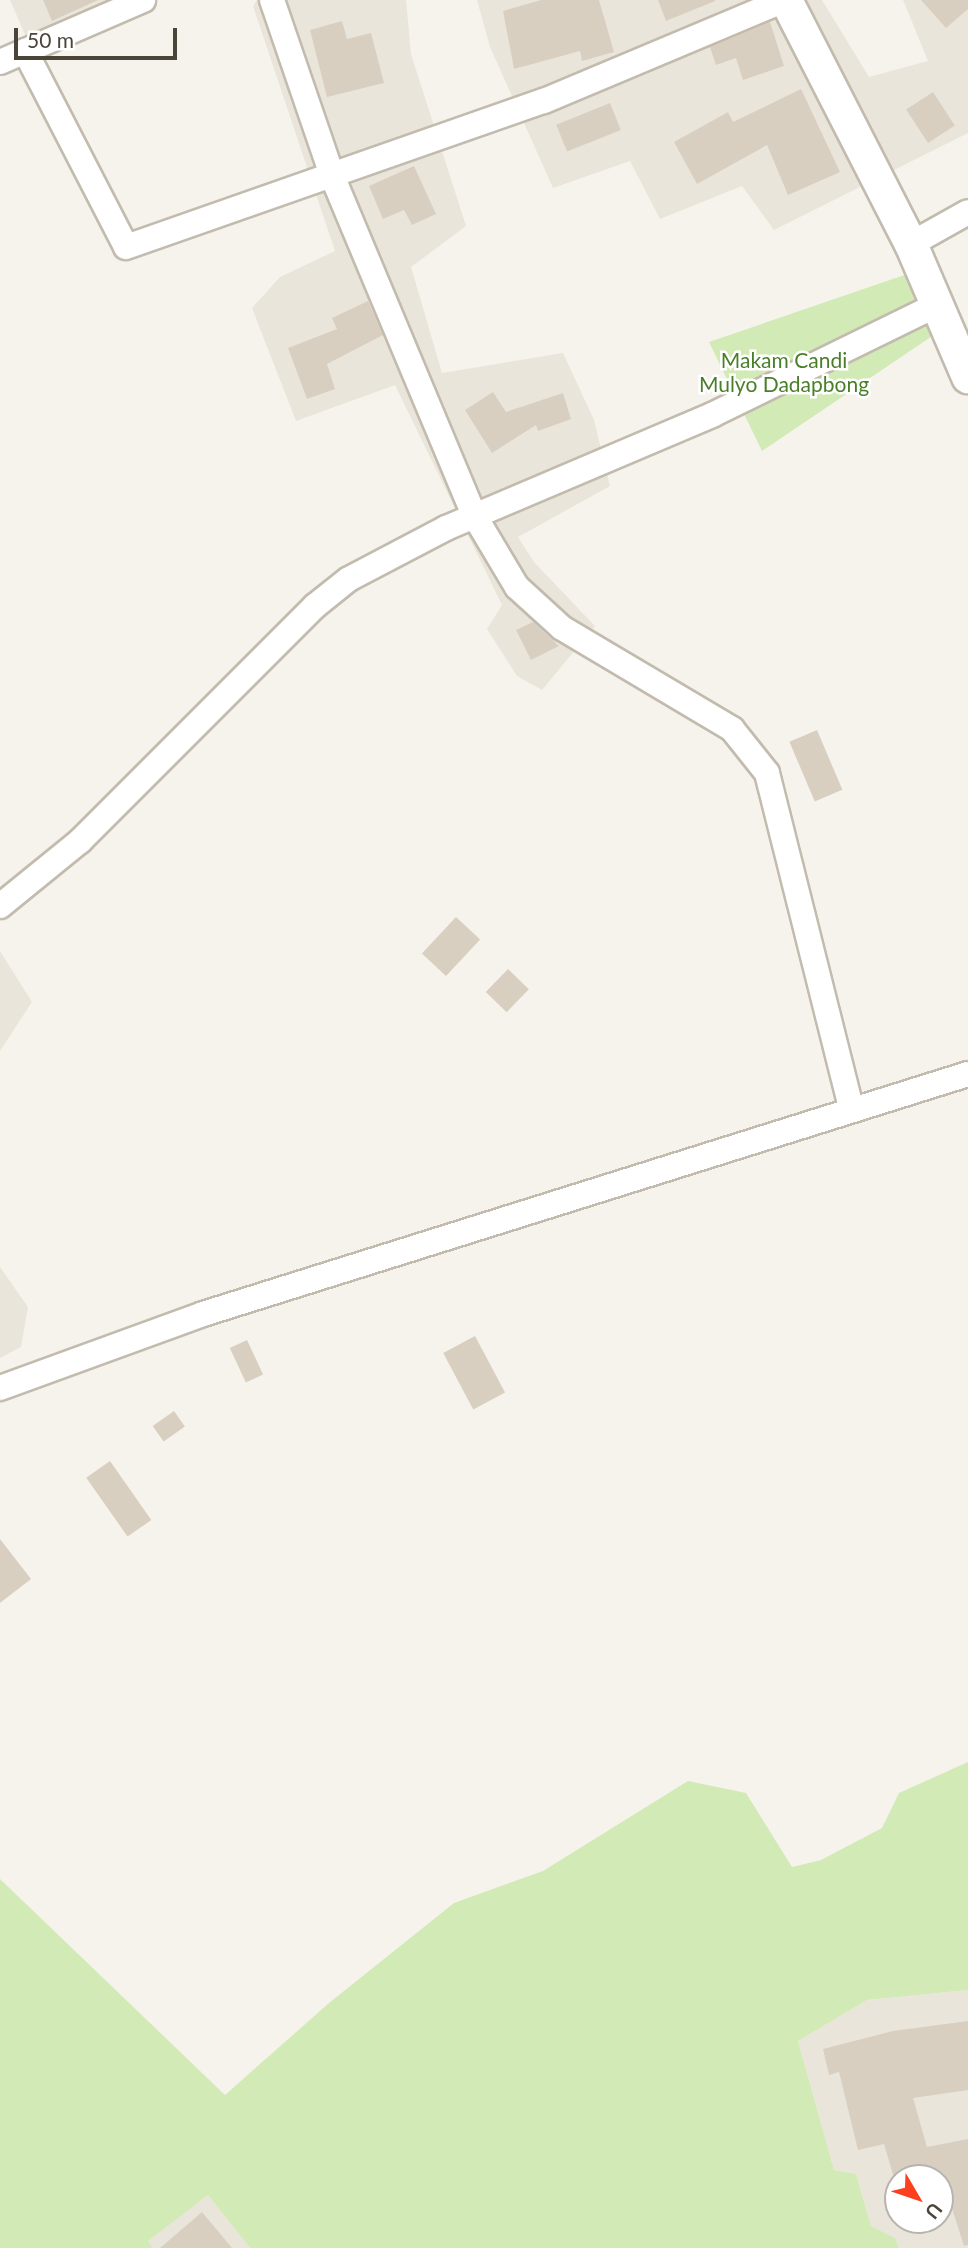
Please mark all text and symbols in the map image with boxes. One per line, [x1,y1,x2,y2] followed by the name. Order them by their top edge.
[18,14,180,58] scale bar
[27,27,74,52] text: 50 m
[699,347,869,397] park label: Makam Candi Mulyo Dadapbong
[884,2164,954,2234] north arrow
[921,2199,948,2224] text: U

